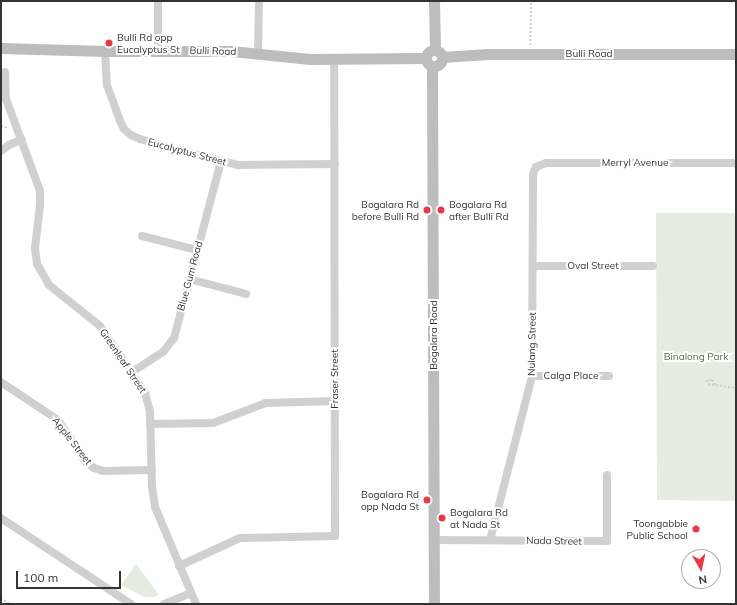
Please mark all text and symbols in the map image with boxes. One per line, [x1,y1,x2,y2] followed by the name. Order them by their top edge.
[117,31,180,54] place label: Bulli Rd opp Eucalyptus St
[104,38,114,48] marker: Bulli Rd opp Eucalyptus St
[189,44,237,58] street label: Bulli Road
[566,48,612,60] street label: Bulli Road
[146,136,228,168] street label: Eucalyptus Street
[602,157,668,169] street label: Merryl Avenue
[352,198,419,222] place label: Bogalara Rd before Bulli Rd
[449,198,508,222] place label: Bogalara Rd after Bulli Rd
[422,205,432,215] marker: Bogalara Rd before Bulli Rd
[436,205,446,215] marker: Bogalara Rd after Bulli Rd
[175,240,205,312] street label: Blue Gum Road
[567,260,619,272] street label: Oval Street
[428,300,440,370] street label: Bogalara Road
[525,312,539,376] street label: Nulang Street
[97,327,149,395] street label: Greenleaf Street
[329,349,341,409] street label: Fraser Street
[664,351,728,363] park label: Binalong Park
[544,370,598,382] street label: Calga Place
[50,415,94,467] street label: Apple Street
[361,488,419,512] place label: Bogalara Rd opp Nada St
[422,495,432,505] marker: Bogalara Rd opp Nada St
[450,506,508,530] place label: Bogalara Rd at Nada St
[437,513,447,523] marker: Bogalara Rd at Nada St
[627,517,688,540] place label: Toongabbie Public School
[691,524,701,534] marker: Toongabbie Public School
[526,535,582,547] street label: Nada Street
[681,549,721,589] north arrow
[18,563,123,589] scale bar
[23,570,58,585] text: 100 m
[698,572,708,587] text: N

